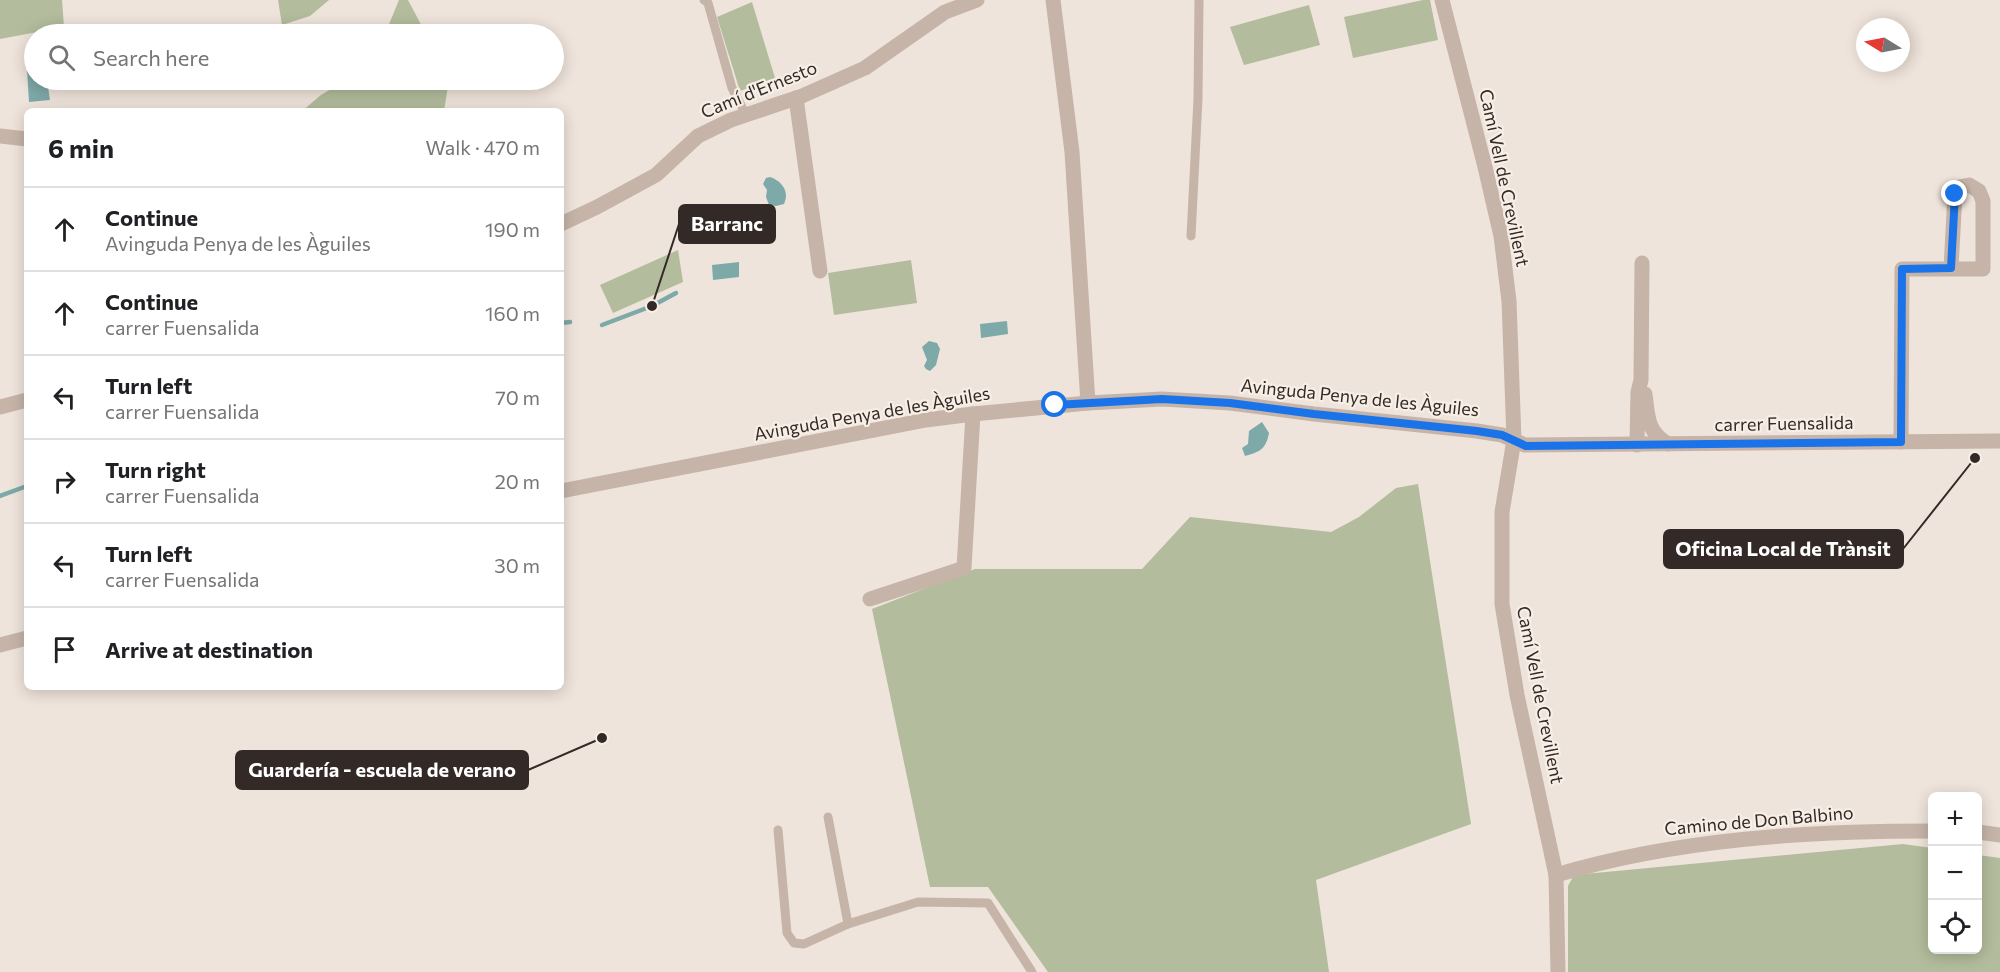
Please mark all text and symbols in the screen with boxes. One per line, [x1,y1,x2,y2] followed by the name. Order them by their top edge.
[1856,18,1910,72] north arrow
[24,24,564,90] search box
[45,41,78,74] icon: search
[93,44,209,71] text: Search here
[697,56,820,122] street label: Camí d'Ernesto
[1475,87,1535,268] street label: Camí Vell de Crevillent
[48,132,114,163] text: 6 min
[425,135,540,159] text: Walk · 470 m
[1941,180,1967,206] route end
[105,204,198,231] text: Continue
[679,205,775,243] callout: Barranc
[691,211,763,235] text: Barranc
[48,213,81,246] icon: ahead
[485,217,540,241] text: 190 m
[105,231,371,255] text: Avinguda Penya de les Àguiles
[105,288,198,315] text: Continue
[48,297,81,330] icon: ahead
[485,301,540,325] text: 160 m
[105,315,260,339] text: carrer Fuensalida
[105,372,192,399] text: Turn left
[1240,374,1480,420] street label: Avinguda Penya de les Àguiles
[48,381,81,414] icon: left
[752,381,992,445] street label: Avinguda Penya de les Àguiles
[495,385,540,409] text: 70 m
[1041,391,1067,417] route start
[105,399,260,423] text: carrer Fuensalida
[1714,411,1854,435] street label: carrer Fuensalida
[105,456,206,483] text: Turn right
[48,465,81,498] icon: right
[495,469,540,493] text: 20 m
[105,483,260,507] text: carrer Fuensalida
[1664,530,1903,568] callout: Oficina Local de Trànsit
[1675,536,1891,560] text: Oficina Local de Trànsit
[105,540,192,567] text: Turn left
[48,549,81,582] icon: left
[494,553,540,577] text: 30 m
[105,567,260,591] text: carrer Fuensalida
[1513,604,1569,786] street label: Camí Vell de Crevillent
[48,633,81,666] icon: arrive
[105,636,313,663] text: Arrive at destination
[236,751,528,789] callout: Guardería - escuela de verano
[248,757,516,781] text: Guardería - escuela de verano
[1928,792,1982,954] map controls
[1928,792,1982,846] button: +
[1663,801,1854,839] street label: Camino de Don Balbino
[1928,846,1982,900] button: −
[1928,900,1982,954] button: locate

